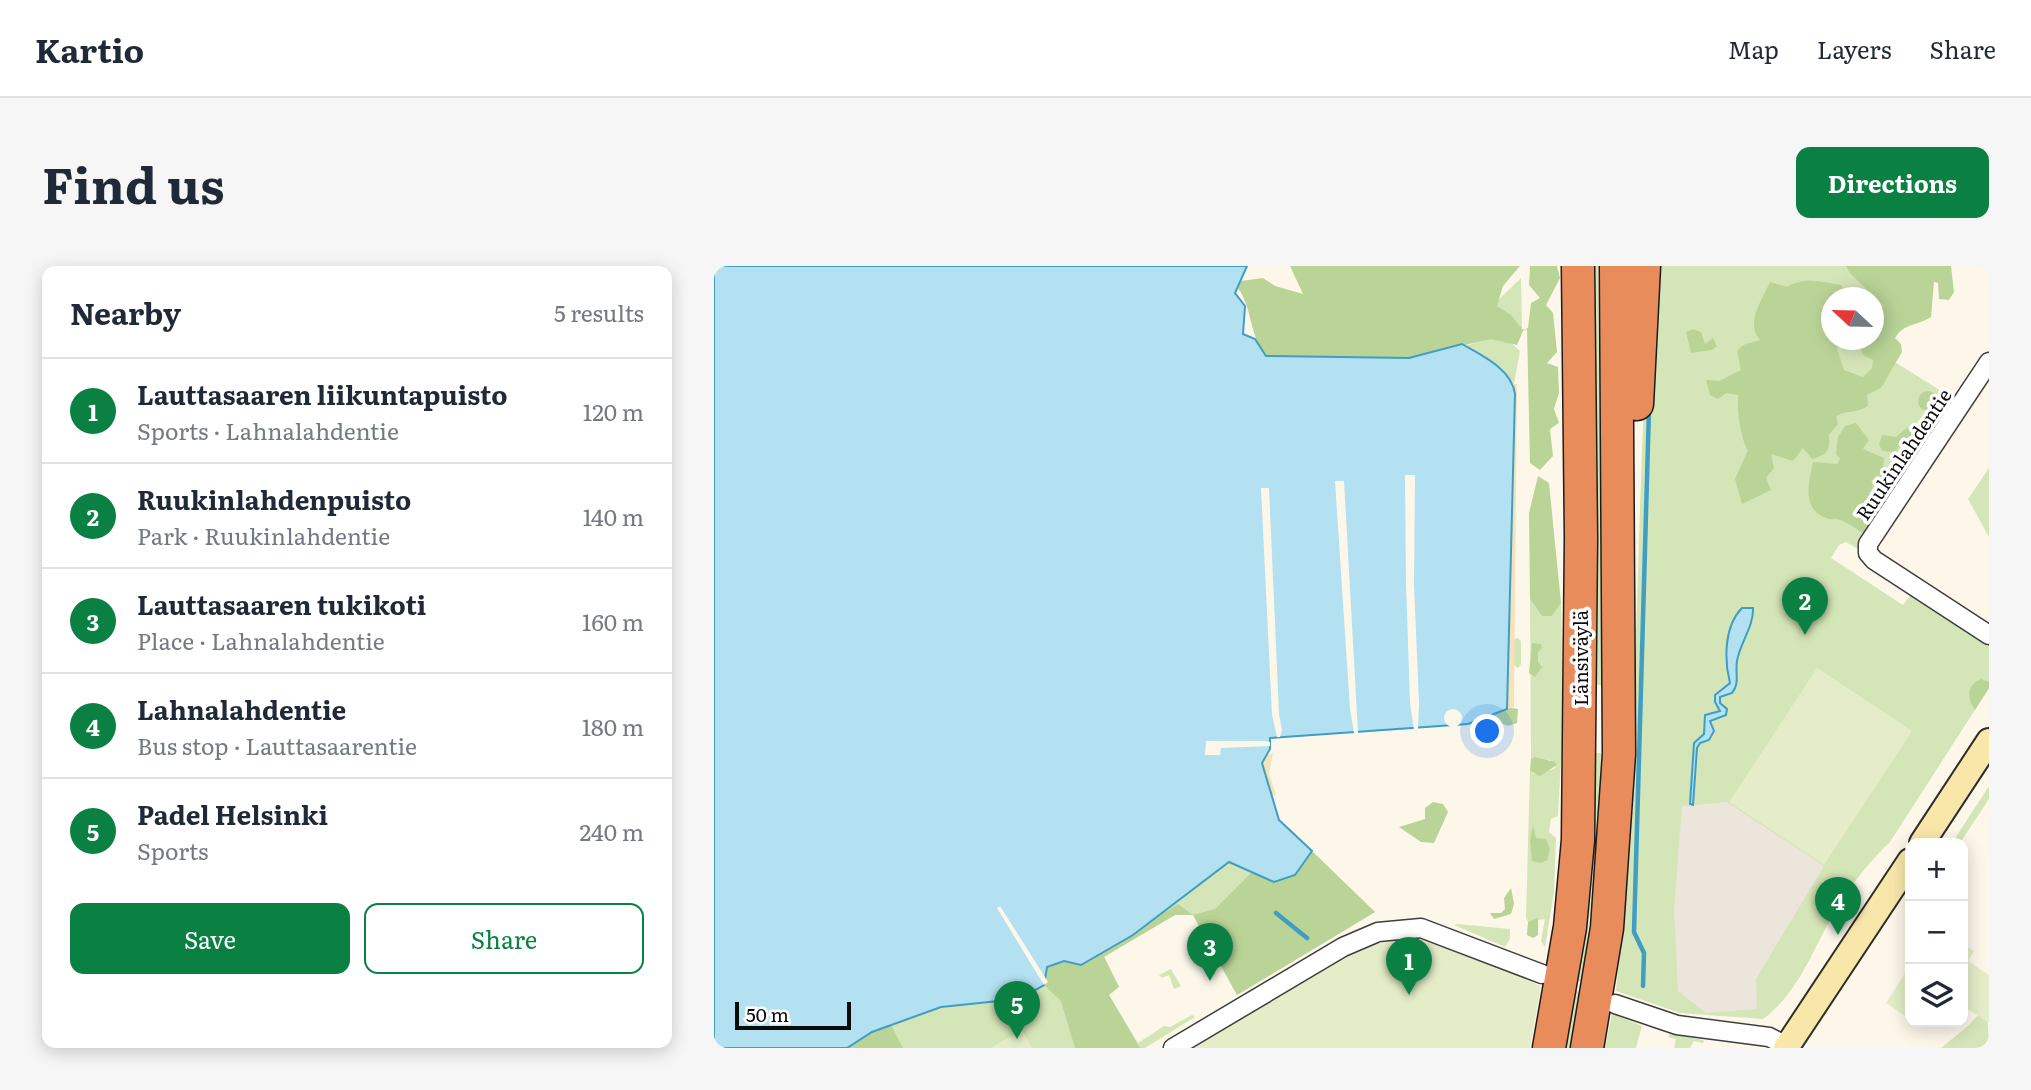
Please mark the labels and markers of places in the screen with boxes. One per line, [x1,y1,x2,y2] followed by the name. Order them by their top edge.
[1782,577,1828,635] pin: 2
[1815,877,1861,935] pin: 4
[1187,923,1233,981] pin: 3
[1386,937,1432,995] pin: 1
[994,981,1040,1039] pin: 5

